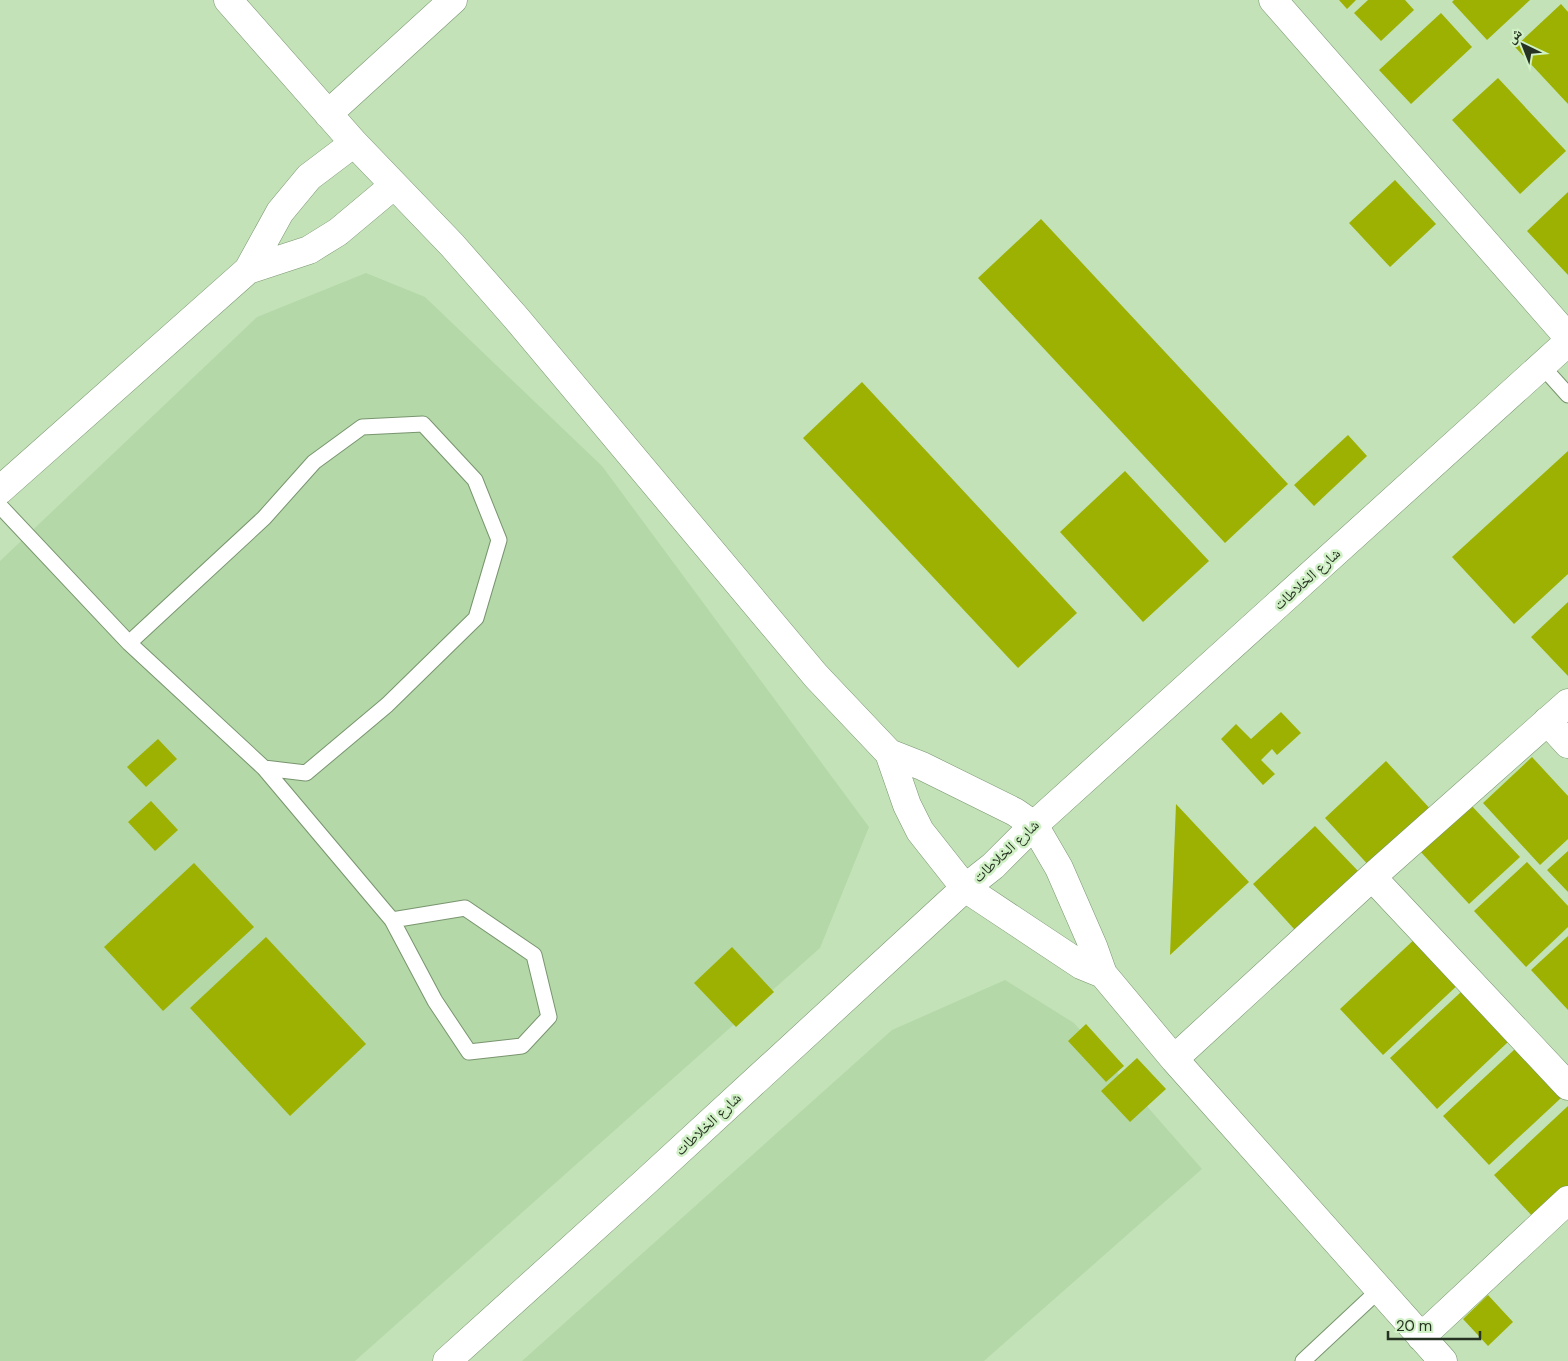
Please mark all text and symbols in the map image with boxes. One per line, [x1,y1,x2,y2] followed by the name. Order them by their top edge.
[1498,20,1548,70] north arrow
[1503,24,1526,47] text: ش
[1269,543,1345,614] street label: شارع الخلاطات
[969,815,1044,887] street label: شارع الخلاطات
[671,1088,746,1160] street label: شارع الخلاطات
[1388,1308,1480,1340] scale bar
[1396,1316,1432,1336] text: 20 m

